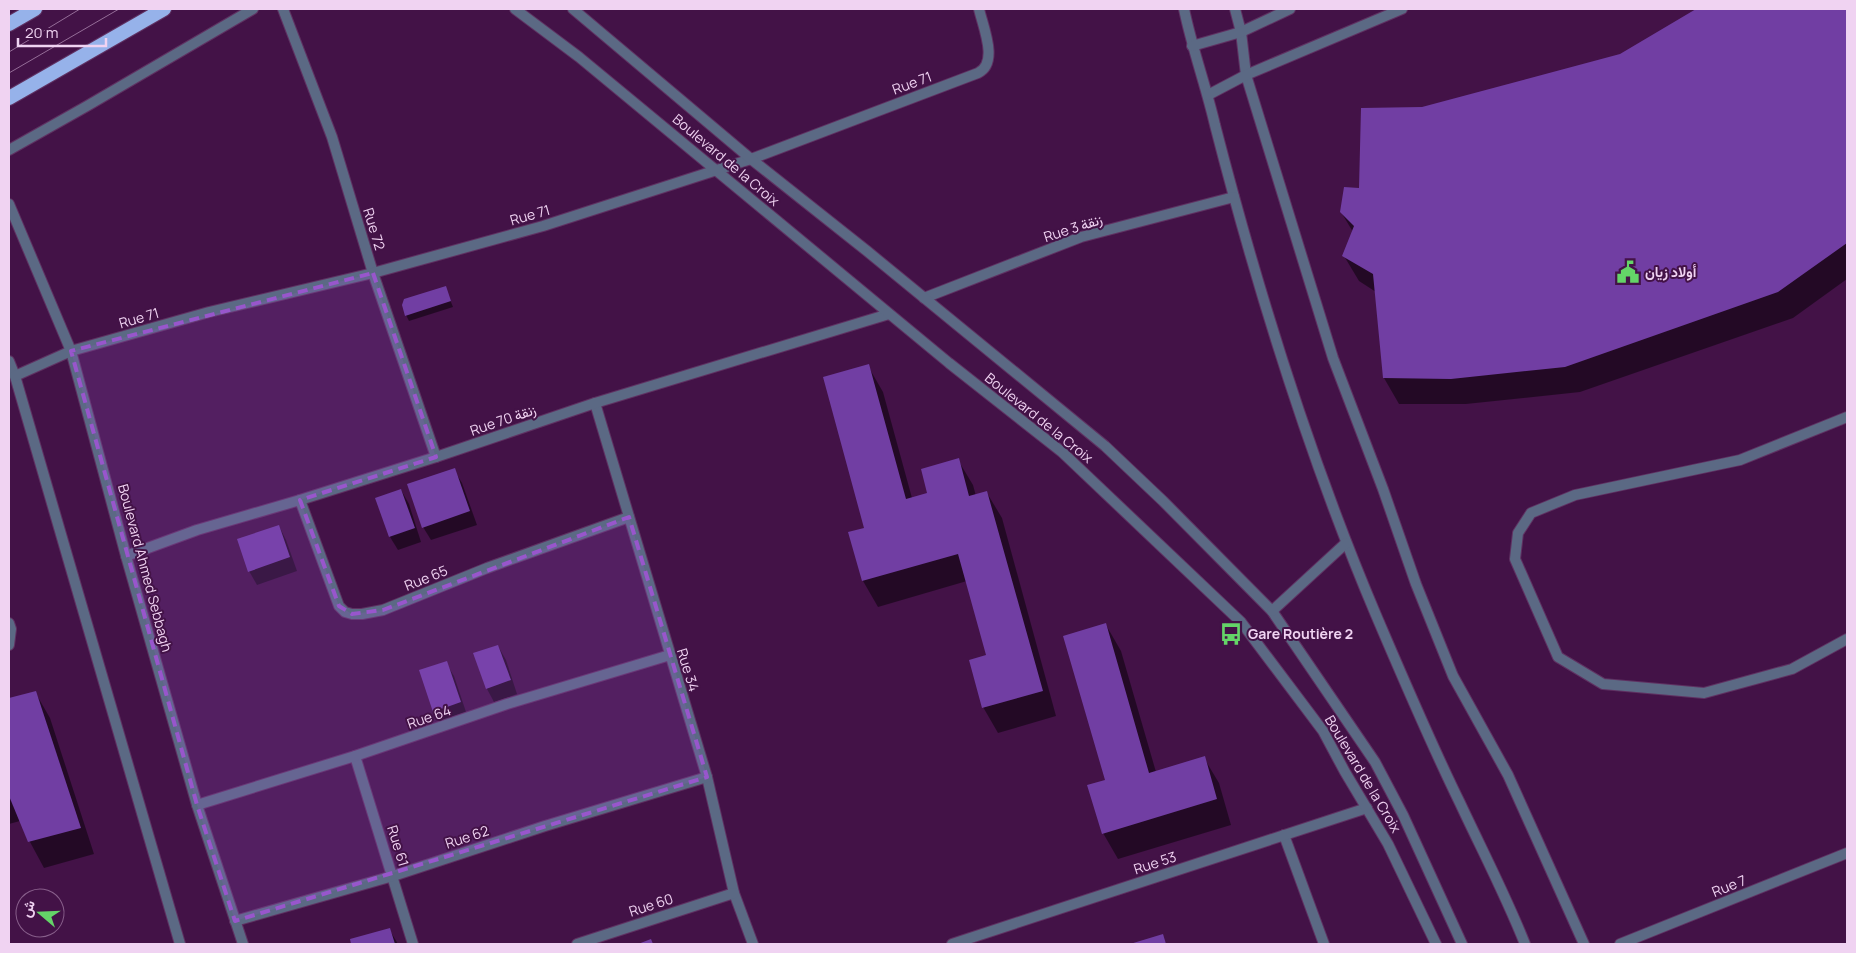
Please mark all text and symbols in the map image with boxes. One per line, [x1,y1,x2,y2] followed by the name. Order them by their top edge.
[18,15,105,47] scale bar
[25,22,58,43] text: 20 m
[889,67,934,98] street label: Rue 71
[669,109,784,210] street label: Boulevard de la Croix
[508,200,552,229] street label: Rue 71
[359,205,390,252] street label: Rue 72
[1041,209,1105,246] street label: Rue 3 زنقة
[1615,259,1641,285] public building icon: أولاد زيان
[1645,262,1697,281] place label: أولاد زيان
[117,303,161,332] street label: Rue 71
[981,368,1098,467] street label: Boulevard de la Croix
[467,399,539,440] street label: Rue 70 زنقة
[114,482,177,654] street label: Boulevard Ahmed Sebbagh
[401,560,450,595] street label: Rue 65
[1218,621,1244,647] bus stop icon: Gare Routière 2
[1248,624,1353,643] place label: Gare Routière 2
[673,646,704,694] street label: Rue 34
[404,700,453,733] street label: Rue 64
[1321,711,1406,837] street label: Boulevard de la Croix
[443,821,491,852] street label: Rue 62
[383,823,414,869] street label: Rue 61
[1131,847,1179,878] street label: Rue 53
[1709,870,1749,901] street label: Rue 7
[15,888,65,938] north arrow
[626,888,675,921] street label: Rue 60
[16,897,39,920] text: ش

